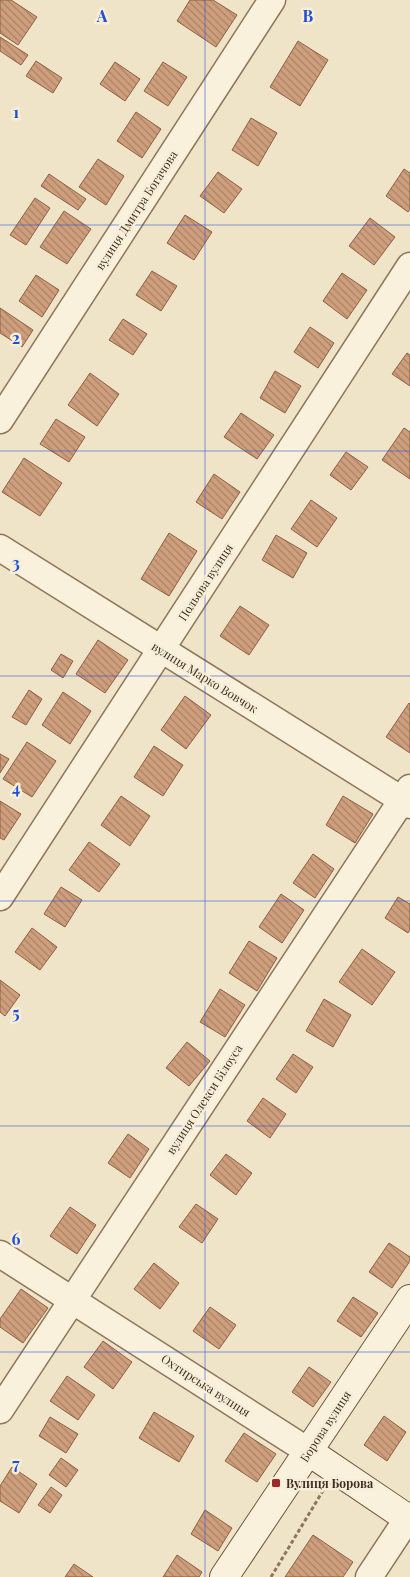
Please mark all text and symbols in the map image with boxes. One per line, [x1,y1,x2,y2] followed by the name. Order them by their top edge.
[96,5,108,26] text: A
[303,5,314,26] text: B
[13,101,19,122] text: 1
[91,147,181,273] street label: вулиця Дмитра Богачова
[12,327,20,348] text: 2
[174,540,236,624] street label: Польова вулиця
[12,552,20,573] text: 3
[149,638,261,716] street label: вулиця Марко Вовчок
[12,777,20,798] text: 4
[12,1002,20,1023] text: 5
[162,1041,246,1157] street label: вулиця Олекси Білоуса
[12,1228,21,1249] text: 6
[158,1350,254,1420] street label: Охтирська вулиця
[296,1387,354,1465] street label: Борова вулиця
[12,1453,20,1474] text: 7
[286,1475,374,1491] place label: Вулиця Борова
[270,1477,282,1489] marker: Вулиця Борова

